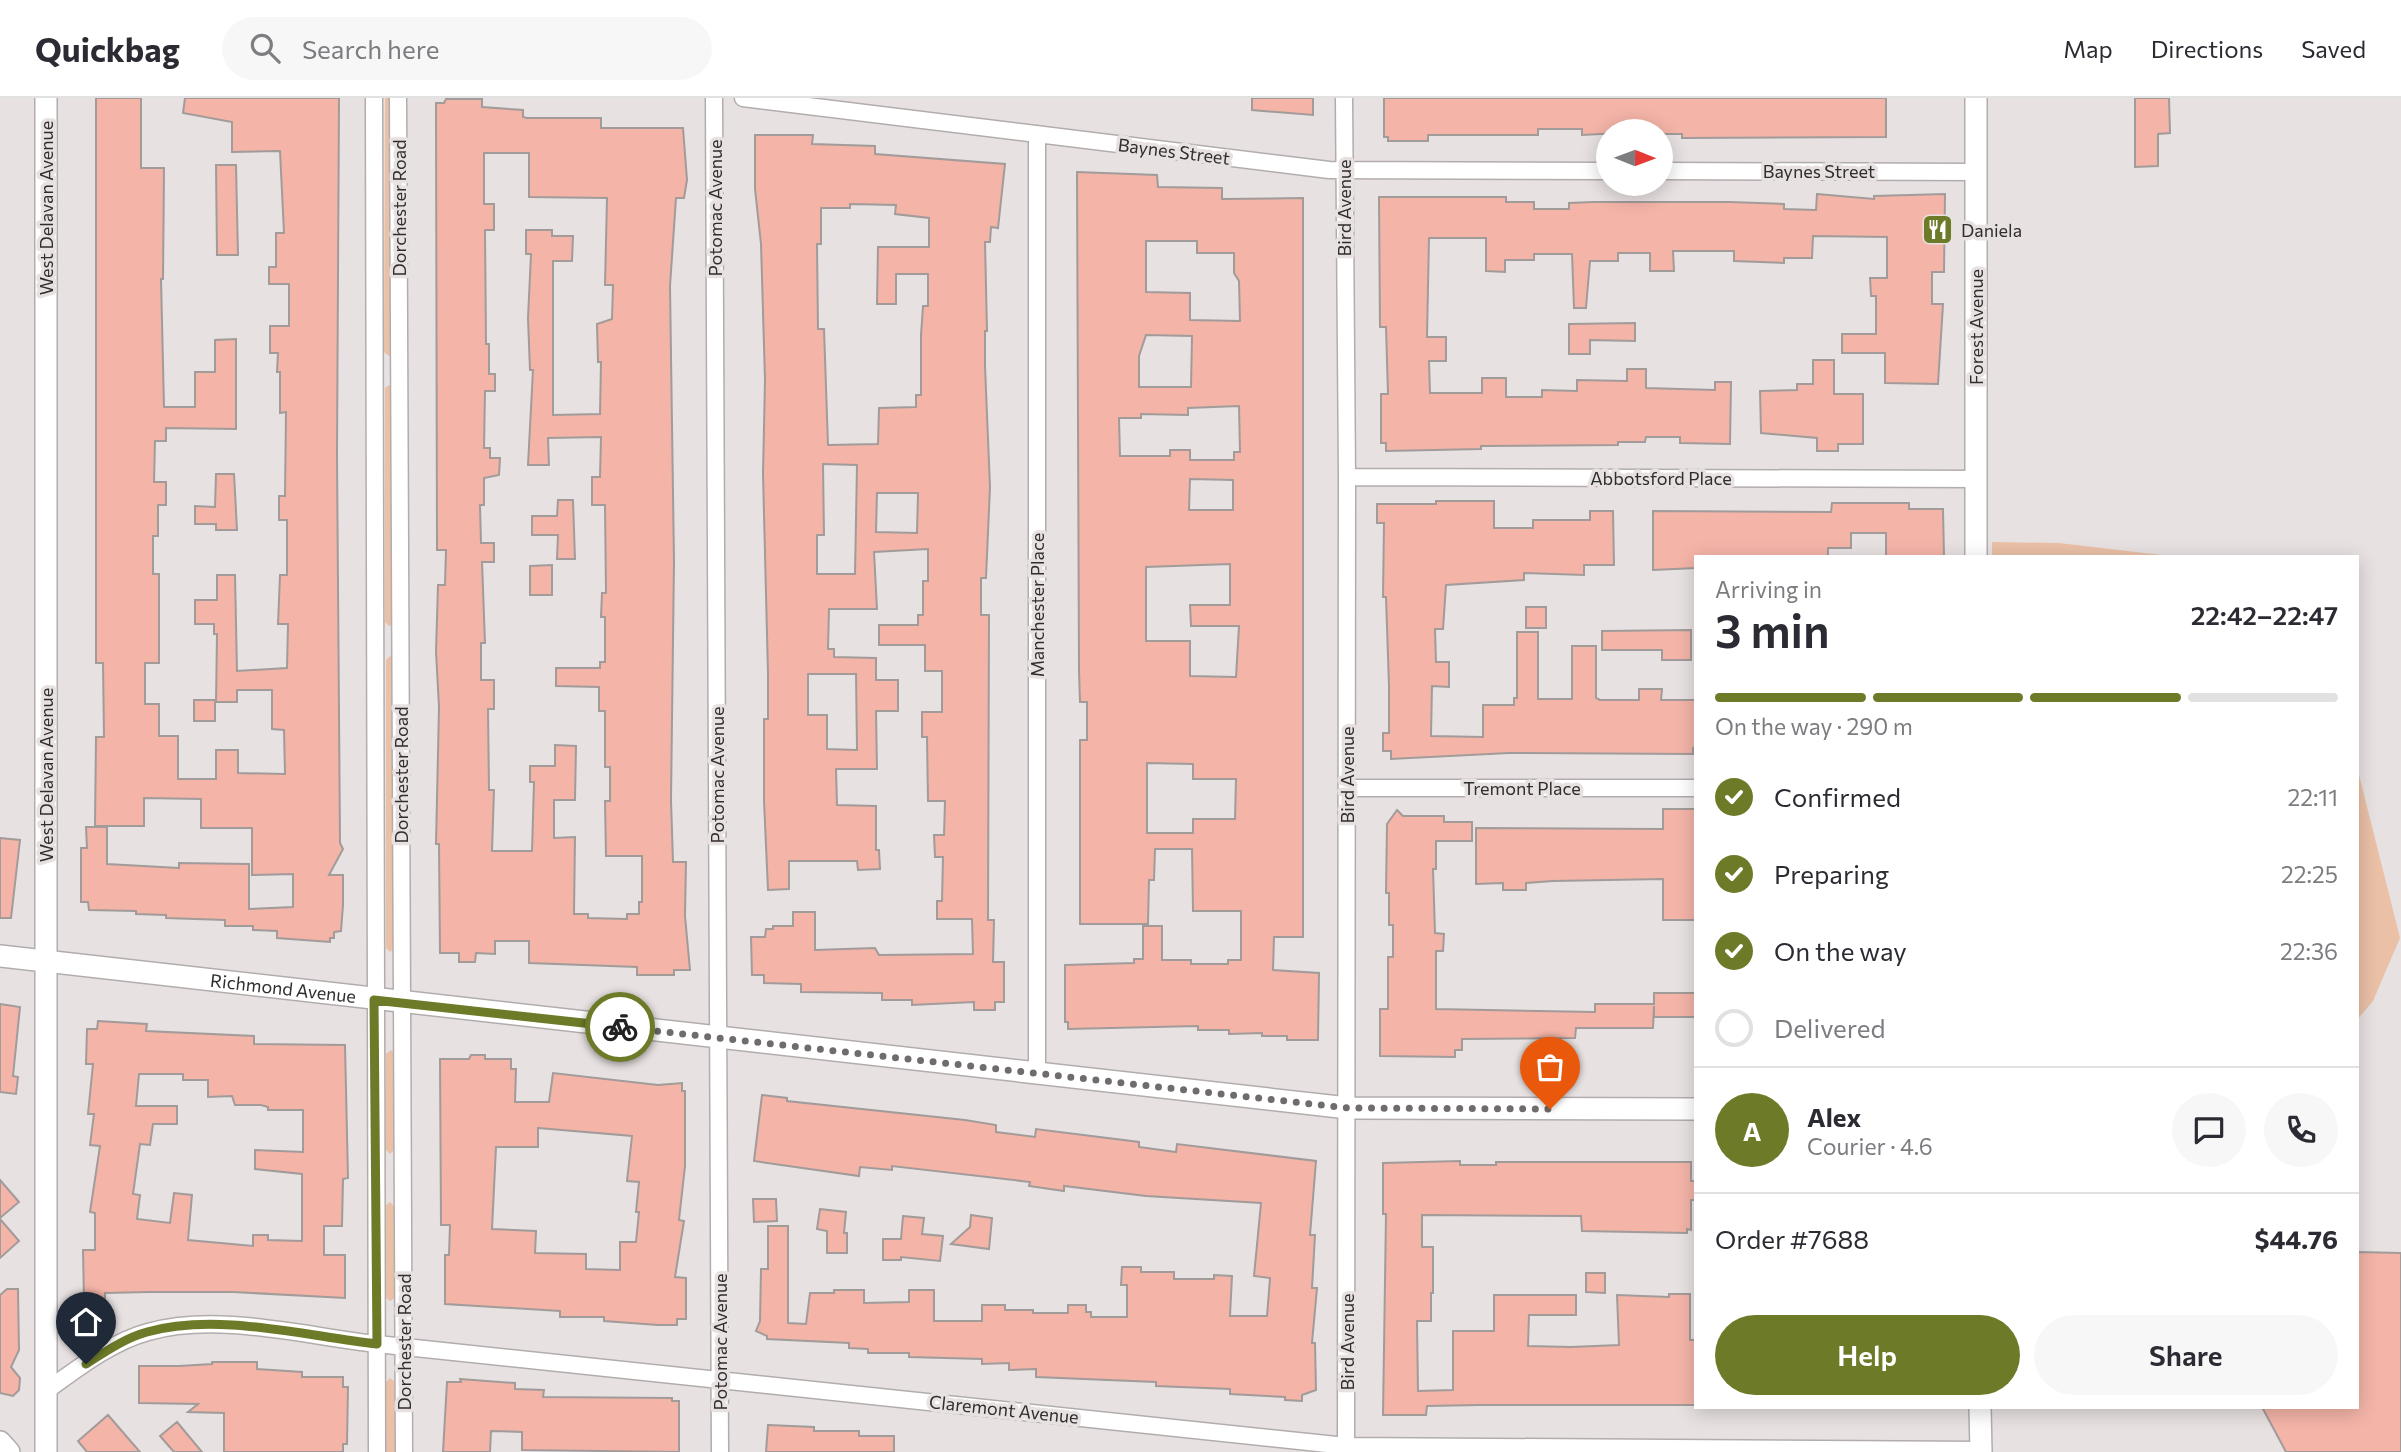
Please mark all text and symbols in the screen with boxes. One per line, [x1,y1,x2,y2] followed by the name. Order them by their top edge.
[222,17,712,80] search box
[35,28,180,69] text: Quickbag
[246,29,284,67] icon: search
[302,33,439,64] text: Search here
[2063,34,2113,63] text: Map
[2151,34,2263,63] text: Directions
[2301,34,2366,63] text: Saved
[1596,119,1673,196] north arrow
[1596,119,1673,196] map controls
[35,121,57,295] street label: West Delavan Avenue
[1117,133,1231,169] street label: Baynes Street
[388,139,410,277] street label: Dorchester Road
[704,139,726,277] street label: Potomac Avenue
[1333,160,1355,256] street label: Bird Avenue
[1763,160,1875,182] street label: Baynes Street
[1921,213,1955,247] restaurant icon: Daniela
[1961,219,2022,241] place label: Daniela
[1965,269,1987,385] street label: Forest Avenue
[1590,467,1732,489] street label: Abbotsford Place
[1026,533,1048,677] street label: Manchester Place
[1715,575,1822,603] text: Arriving in
[2191,599,2338,630] text: 22:42–22:47
[1715,601,1830,657] text: 3 min
[35,688,57,862] street label: West Delavan Avenue
[390,706,412,844] street label: Dorchester Road
[706,706,728,844] street label: Potomac Avenue
[1715,712,1913,740] text: On the way · 290 m
[1336,727,1358,823] street label: Bird Avenue
[1463,777,1581,799] street label: Tremont Place
[1715,778,1753,816] icon: check
[1774,781,1901,812] text: Confirmed
[2287,783,2338,811] text: 22:11
[1715,855,1753,893] icon: check
[1774,858,1889,889] text: Preparing
[2281,860,2338,888] text: 22:25
[1715,932,1753,970] icon: check
[1774,935,1907,966] text: On the way
[2280,937,2338,965] text: 22:36
[209,969,357,1007] street label: Richmond Avenue
[585,992,655,1062] courier
[601,1008,639,1046] icon: bike
[1774,1012,1885,1043] text: Delivered
[1520,1037,1580,1109] pin
[1531,1048,1569,1086] icon: bag
[2172,1093,2246,1167] button: chat
[2264,1093,2338,1167] button: phone
[1807,1101,1861,1132] text: Alex
[1743,1115,1761,1146] text: A
[1807,1132,1933,1160] text: Courier · 4.6
[1715,1223,1869,1254] text: Order #7688
[2254,1223,2338,1254] text: $44.76
[393,1273,415,1411] street label: Dorchester Road
[709,1273,731,1411] street label: Potomac Avenue
[56,1292,116,1364] pin
[1336,1294,1358,1390] street label: Bird Avenue
[67,1303,105,1341] icon: home
[1715,1315,2020,1395] button: Help
[2034,1315,2338,1395] button: Share
[928,1390,1080,1428] street label: Claremont Avenue

